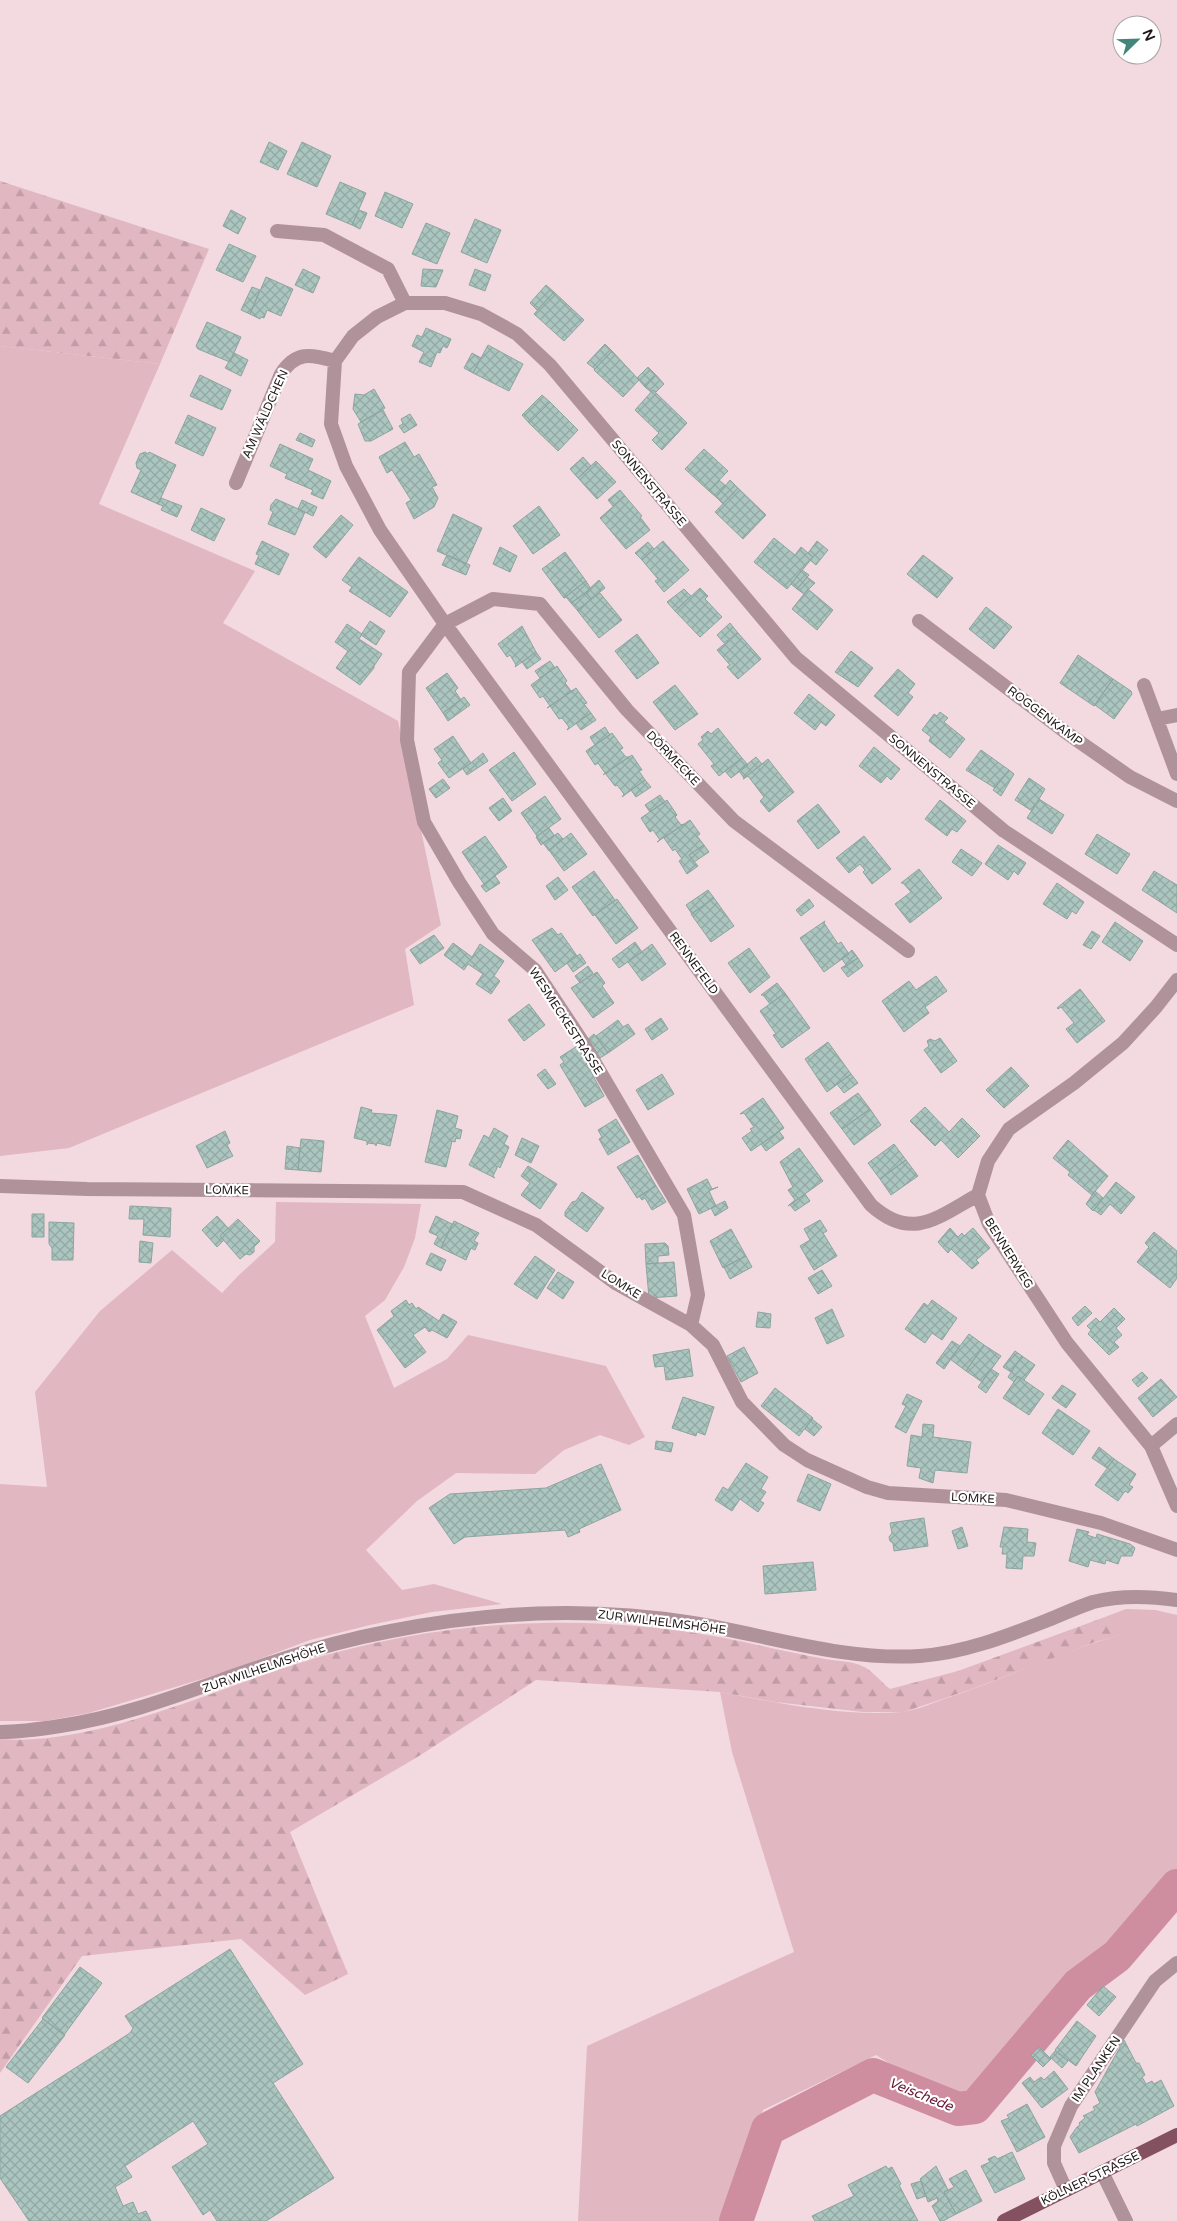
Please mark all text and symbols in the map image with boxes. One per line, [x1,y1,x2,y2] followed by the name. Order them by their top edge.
[1112,15,1162,65] north arrow
[1138,27,1159,44] text: N
[239,368,291,460] street label: AM WÄLDCHEN
[609,437,689,529] street label: SONNENSTRASSE
[1005,683,1085,749] street label: ROGGENKAMP
[643,728,703,788] street label: DÖRMECKE
[886,731,978,811] street label: SONNENSTRASSE
[667,929,721,997] street label: RENNEFELD
[526,965,606,1077] street label: WESMECKESTRASSE
[205,1183,249,1197] street label: LOMKE
[982,1215,1036,1291] street label: BENNERWEG
[599,1266,644,1302] street label: LOMKE
[951,1490,996,1506] street label: LOMKE
[597,1607,727,1637] street label: ZUR WILHELMSHÖHE
[201,1640,328,1696] street label: ZUR WILHELMSHÖHE
[1069,2033,1123,2105] street label: IM PLANKEN
[886,2074,956,2115] water label: Veischede
[1039,2148,1142,2208] street label: KÖLNER STRASSE

